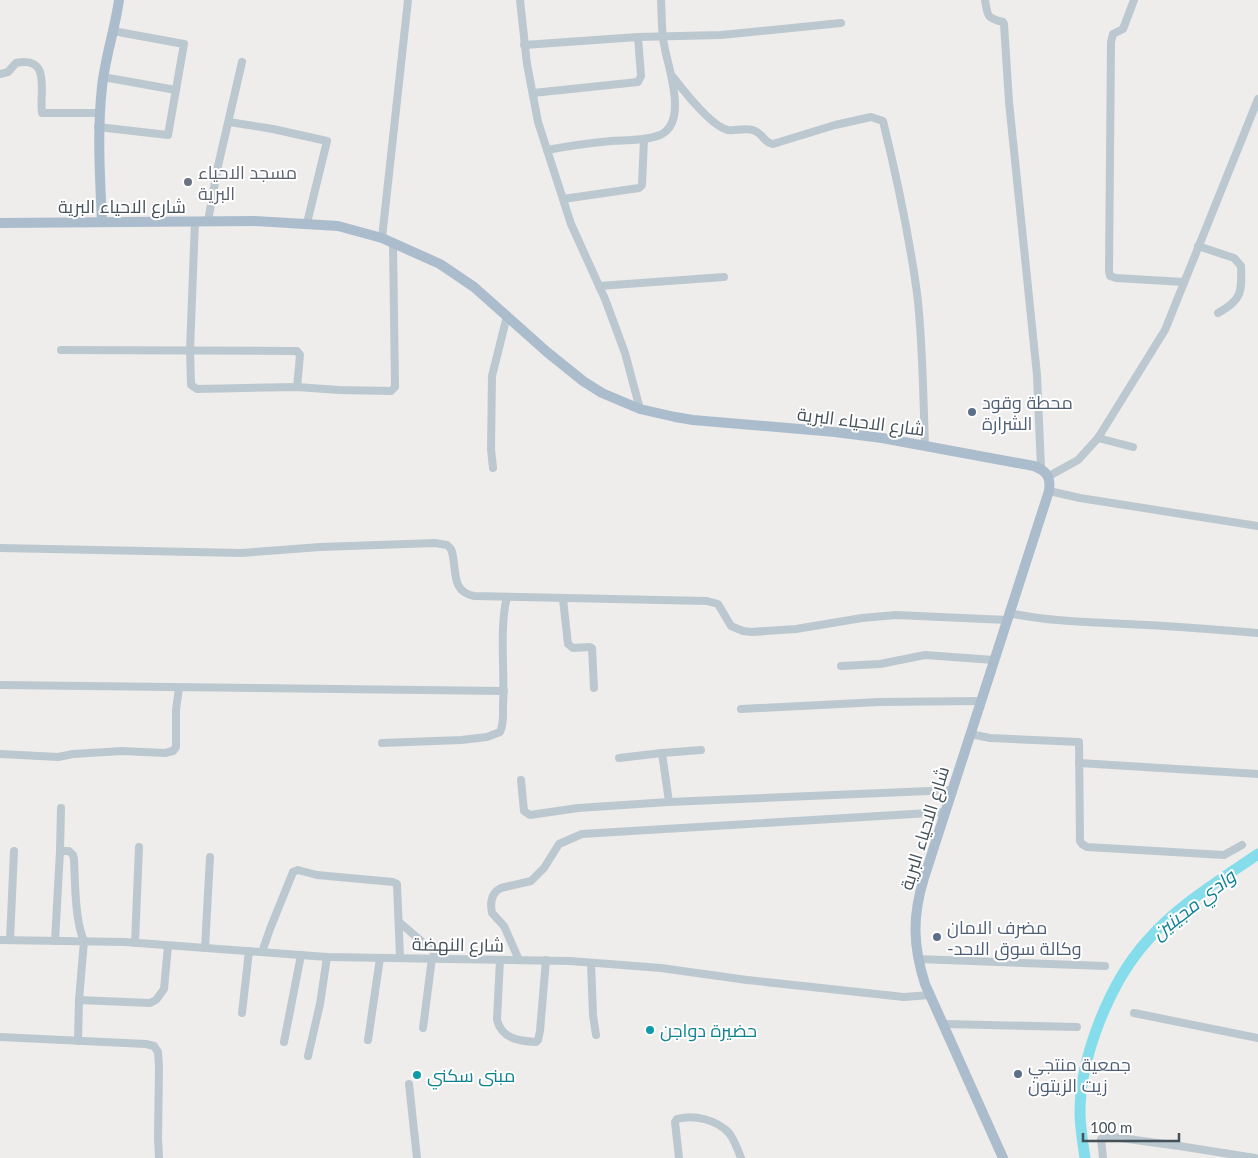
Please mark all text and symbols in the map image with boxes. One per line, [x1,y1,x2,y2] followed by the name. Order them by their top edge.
[198,161,297,205] place label: مسجد الاحياء البرية
[182,176,194,188] marker: مسجد الاحياء البرية
[58,195,186,219] street label: شارع الاحياء البرية
[982,391,1073,435] place label: محطة وقود الشرارة
[796,402,926,442] street label: شارع الاحياء البرية
[966,406,978,418] marker: محطة وقود الشرارة
[895,764,955,893] street label: شارع الاحياء البرية
[1147,863,1244,948] water label: وادي مجينين
[947,916,1082,961] place label: مضرف الامان -وكالة سوق الاحد
[931,931,943,943] marker: مضرف الامان -وكالة سوق الاحد
[412,932,504,958] street label: شارع النهضة
[660,1019,757,1042] place label: حضيرة دواجن
[644,1024,656,1036] marker: حضيرة دواجن
[1028,1053,1131,1097] place label: جمعية منتجي زيت الزيتون
[427,1064,515,1090] place label: مبنى سكني
[1012,1068,1024,1080] marker: جمعية منتجي زيت الزيتون
[411,1069,423,1081] marker: مبنى سكني
[1083,1110,1179,1142] scale bar
[1090,1118,1132,1136] text: 100 m

